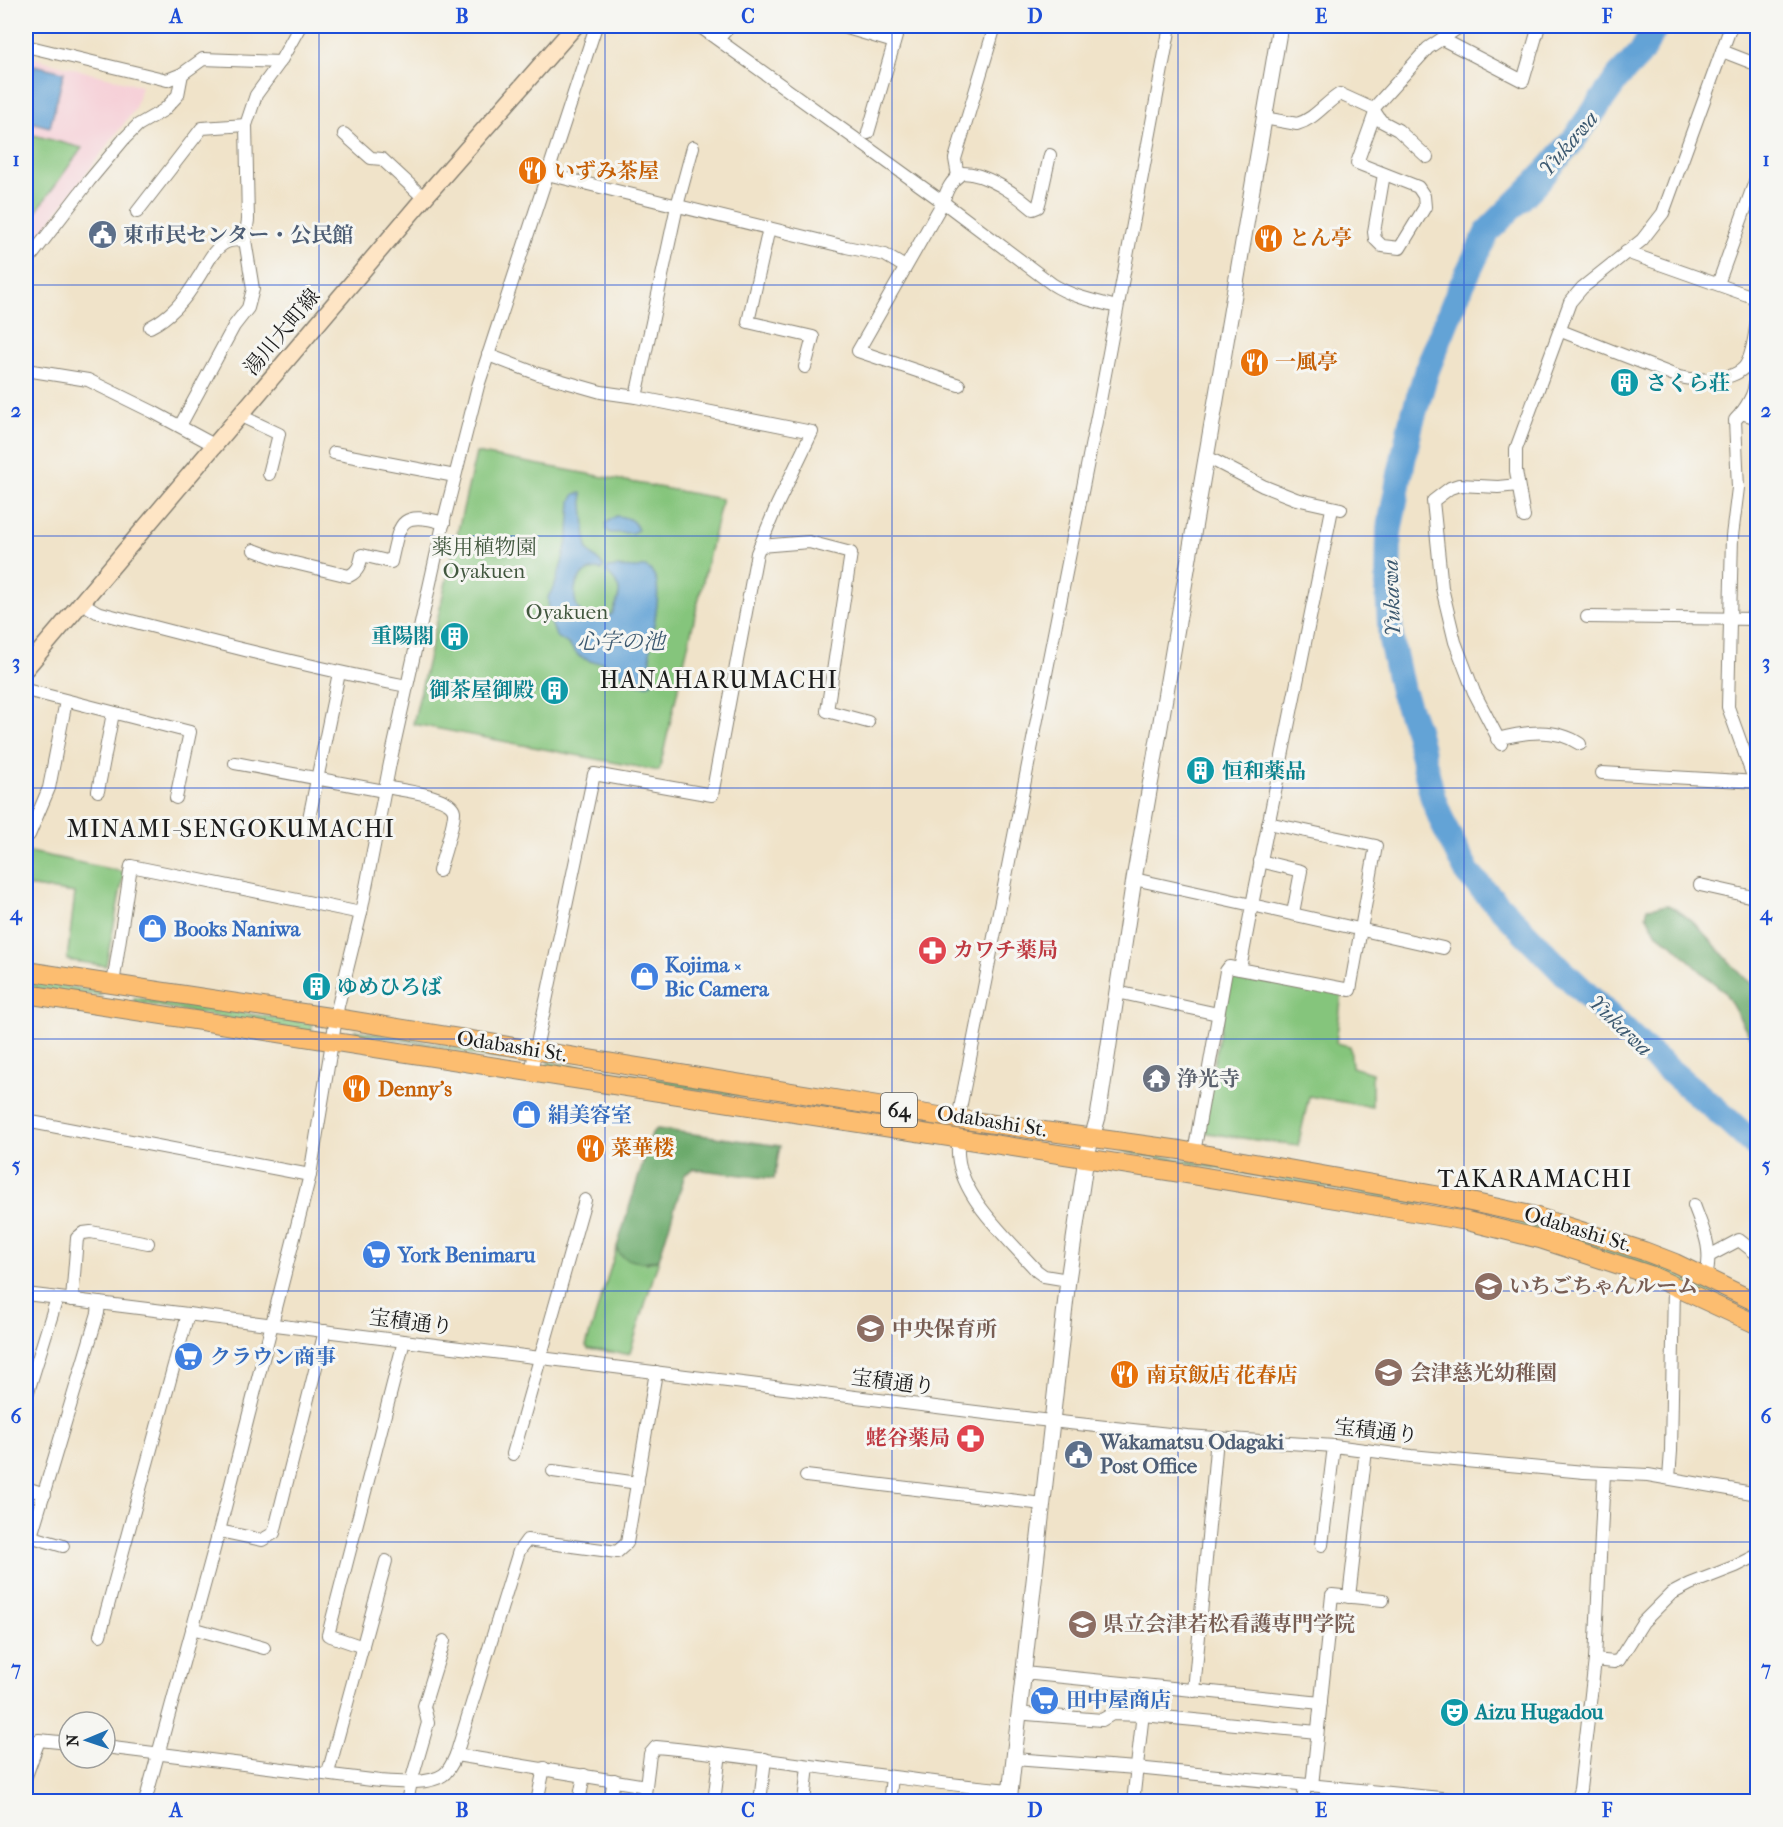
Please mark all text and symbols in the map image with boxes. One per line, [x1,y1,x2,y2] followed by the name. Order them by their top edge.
[168,5,184,28] text: A
[455,5,469,28] text: B
[741,5,755,28] text: C
[1027,5,1043,28] text: D
[1315,5,1327,28] text: E
[1601,5,1613,28] text: F
[1534,106,1604,181] water label: Yukawa
[12,148,20,171] text: 1
[1762,148,1770,171] text: 1
[517,155,549,187] restaurant icon: いずみ茶屋
[554,159,659,183] place label: いずみ茶屋
[86,219,118,251] public building icon: 東市民センター・公民館
[1252,222,1284,254] restaurant icon: とん亭
[123,223,353,247] place label: 東市民センター・公民館
[1289,226,1352,250] place label: とん亭
[239,284,325,380] street label: 湯川大町線
[1238,346,1270,378] restaurant icon: 一風亭
[1275,350,1338,374] place label: 一風亭
[1609,367,1641,399] building icon: さくら荘
[1646,371,1730,395] place label: さくら荘
[11,399,21,422] text: 2
[1761,399,1771,422] text: 2
[432,535,537,583] park label: 薬用植物園 Oyakuen
[1378,559,1406,637] water label: Yukawa
[526,600,608,624] park label: Oyakuen
[439,620,471,652] building icon: 重陽閣
[371,624,434,648] place label: 重陽閣
[577,629,668,655] water label: 心字の池
[12,651,20,674] text: 3
[1762,651,1770,674] text: 3
[600,666,838,694] district label: HANAHARUMACHI
[539,674,571,706] building icon: 御茶屋御殿
[429,678,534,702] place label: 御茶屋御殿
[1185,755,1217,787] building icon: 恒和薬品
[1222,759,1306,783] place label: 恒和薬品
[67,815,395,843] district label: MINAMI-SENGOKUMACHI
[9,902,23,926] text: 4
[1759,902,1773,926] text: 4
[137,913,169,945] shop icon: Books Naniwa
[174,917,302,941] place label: Books Naniwa
[916,934,948,966] pharmacy icon: カワチ薬局
[953,938,1058,962] place label: カワチ薬局
[665,953,770,1001] place label: Kojima × Bic Camera
[628,961,660,993] shop icon: Kojima × Bic Camera
[300,971,332,1003] building icon: ゆめひろば
[337,975,442,999] place label: ゆめひろば
[1583,990,1657,1062] water label: Yukawa
[455,1025,569,1067] street label: Odabashi St.
[1140,1063,1172,1095] temple icon: 浄光寺
[1177,1067,1240,1091] place label: 浄光寺
[341,1073,373,1105] restaurant icon: Denny's
[378,1077,452,1101] place label: Denny's
[881,1093,917,1127] road number: 64
[511,1099,543,1131] shop icon: 絹美容室
[935,1100,1049,1142] street label: Odabashi St.
[548,1103,632,1127] place label: 絹美容室
[574,1132,606,1164] restaurant icon: 菜華楼
[611,1136,674,1160] place label: 菜華楼
[12,1154,21,1177] text: 5
[1762,1154,1771,1177] text: 5
[1437,1165,1633,1193] district label: TAKARAMACHI
[1521,1201,1635,1257] street label: Odabashi St.
[361,1239,393,1271] supermarket icon: York Benimaru
[397,1243,536,1267] place label: York Benimaru
[1472,1270,1504,1302] school or university icon: いちごちゃんルーム
[1509,1274,1698,1298] place label: いちごちゃんルーム
[368,1305,454,1339] street label: 宝積通り
[855,1313,887,1345] school or university icon: 中央保育所
[892,1317,997,1341] place label: 中央保育所
[173,1341,205,1373] supermarket icon: クラウン商事
[210,1345,336,1369] place label: クラウン商事
[1373,1357,1405,1389] school or university icon: 会津慈光幼稚園
[1109,1359,1141,1391] restaurant icon: 南京飯店 花春店
[1410,1361,1557,1385] place label: 会津慈光幼稚園
[1146,1363,1298,1387] place label: 南京飯店 花春店
[850,1365,936,1399] street label: 宝積通り
[11,1405,23,1428] text: 6
[1761,1405,1773,1428] text: 6
[1333,1415,1419,1447] street label: 宝積通り
[955,1422,987,1454] pharmacy icon: 蛯谷薬局
[866,1426,950,1450] place label: 蛯谷薬局
[1099,1430,1285,1478] place label: Wakamatsu Odagaki Post Office
[1063,1438,1095,1470] public building icon: Wakamatsu Odagaki Post Office
[1066,1608,1098,1640] school or university icon: 県立会津若松看護専門学院
[1103,1612,1355,1636] place label: 県立会津若松看護専門学院
[10,1657,21,1680] text: 7
[1760,1657,1771,1680] text: 7
[1029,1684,1061,1716] supermarket icon: 田中屋商店
[1066,1688,1171,1712] place label: 田中屋商店
[1438,1696,1470,1728] theatre icon: Aizu Hugadou
[1473,1700,1604,1724] place label: Aizu Hugadou
[57,1710,117,1770] north arrow
[63,1733,82,1747] text: N
[168,1799,184,1822] text: A
[455,1799,469,1822] text: B
[741,1799,755,1822] text: C
[1027,1799,1043,1822] text: D
[1315,1799,1327,1822] text: E
[1601,1799,1613,1822] text: F

